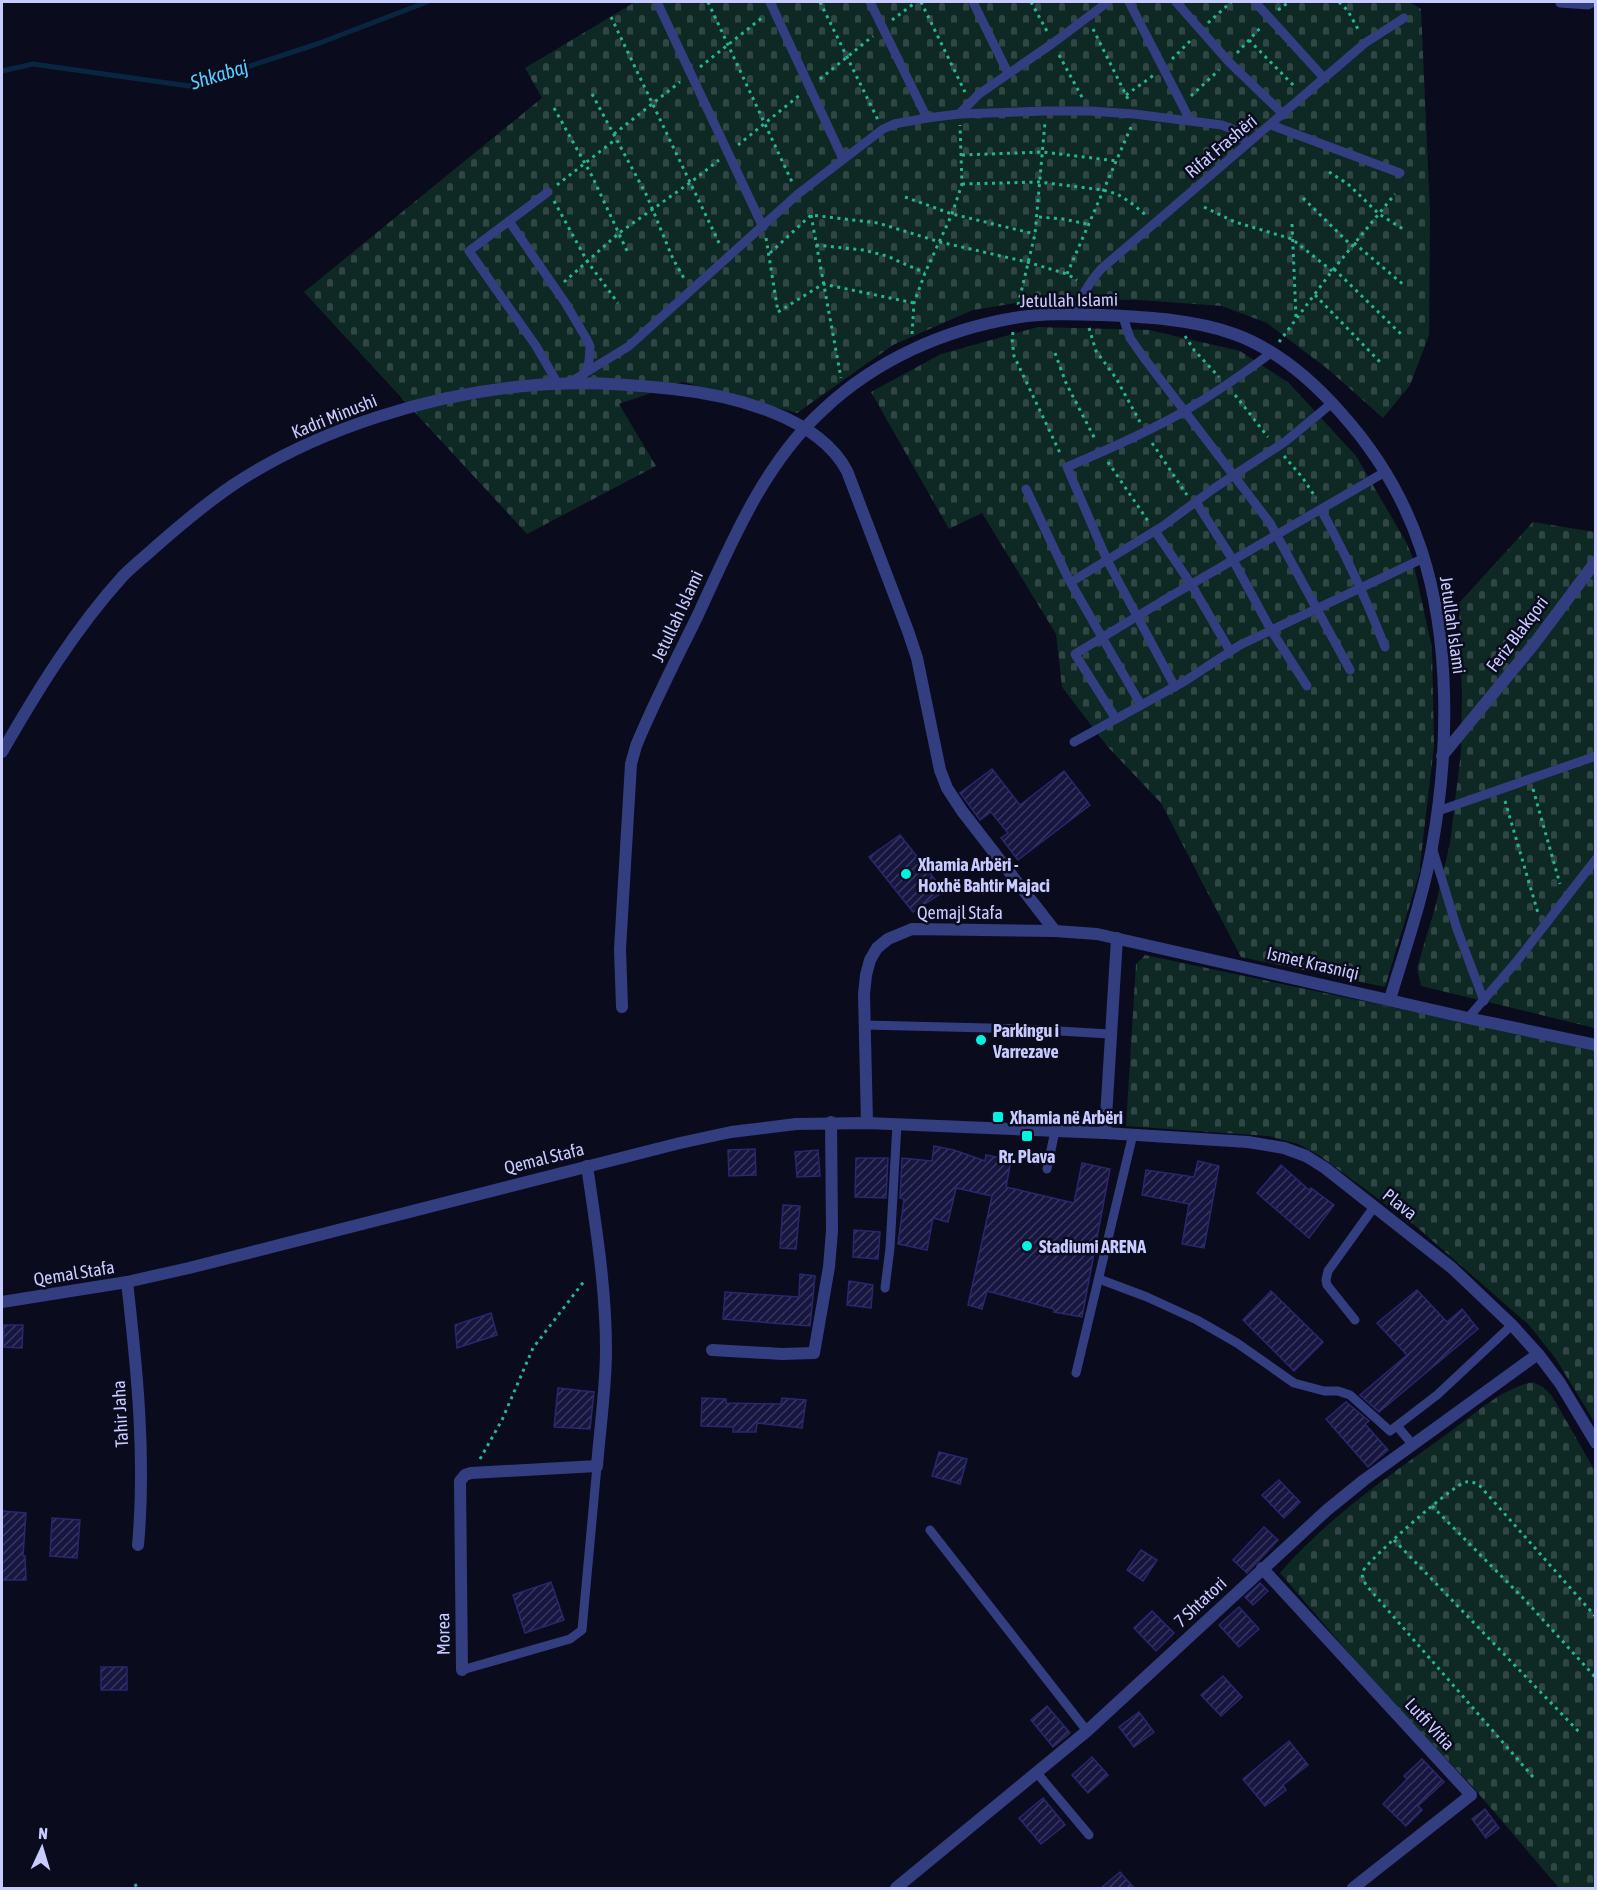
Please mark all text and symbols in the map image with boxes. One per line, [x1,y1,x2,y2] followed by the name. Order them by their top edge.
[186,54,251,94] water label: Shkabaj
[1181,110,1261,182] street label: Rifat Frashëri
[1020,289,1118,311] street label: Jetullah Islami
[288,389,380,443] street label: Kadri Minushi
[647,567,707,665] street label: Jetullah Islami
[1436,575,1470,675] street label: Jetullah Islami
[1482,592,1552,676] street label: Feriz Blakqori
[917,854,1050,896] place label: Xhamia Arbëri - Hoxhë Bahtir Majaci
[899,867,913,881] marker: Xhamia Arbëri - Hoxhë Bahtir Majaci
[917,902,1003,923] street label: Qemajl Stafa
[1265,942,1361,984] street label: Ismet Krasniqi
[992,1020,1059,1062] place label: Parkingu i Varrezave
[974,1033,988,1047] marker: Parkingu i Varrezave
[1009,1107,1123,1128] place label: Xhamia në Arbëri
[991,1110,1005,1124] marker: Xhamia në Arbëri
[1020,1129,1034,1143] marker: Rr. Plava
[502,1138,586,1178] street label: Qemal Stafa
[999,1146,1055,1167] place label: Rr. Plava
[1379,1184,1421,1224] street label: Plava
[1039,1236,1146,1257] place label: Stadiumi ARENA
[1020,1239,1034,1253] marker: Stadiumi ARENA
[32,1256,116,1290] street label: Qemal Stafa
[108,1380,132,1448] street label: Tahir Jaha
[1170,1573,1230,1631] street label: 7 Shtatori
[432,1613,454,1655] street label: Morea
[1401,1694,1459,1754] street label: Lutfi Vitia
[12,1818,72,1878] north arrow
[38,1824,48,1842] text: N

